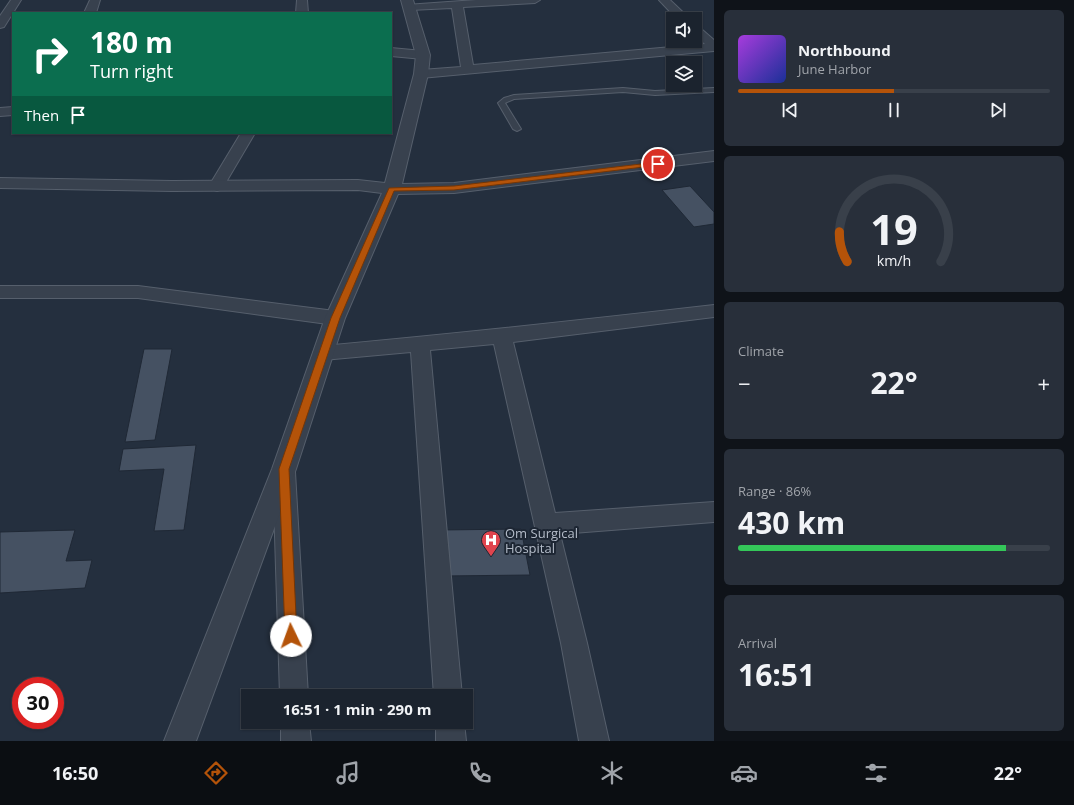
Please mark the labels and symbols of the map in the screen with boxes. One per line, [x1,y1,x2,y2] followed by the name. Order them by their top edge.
[641,147,675,181] pin
[505,524,578,557] place label: Om Surgical Hospital
[480,529,502,557] hospital icon: Om Surgical Hospital
[270,615,312,657] position arrow
[12,677,64,729] speed limit sign: 30

